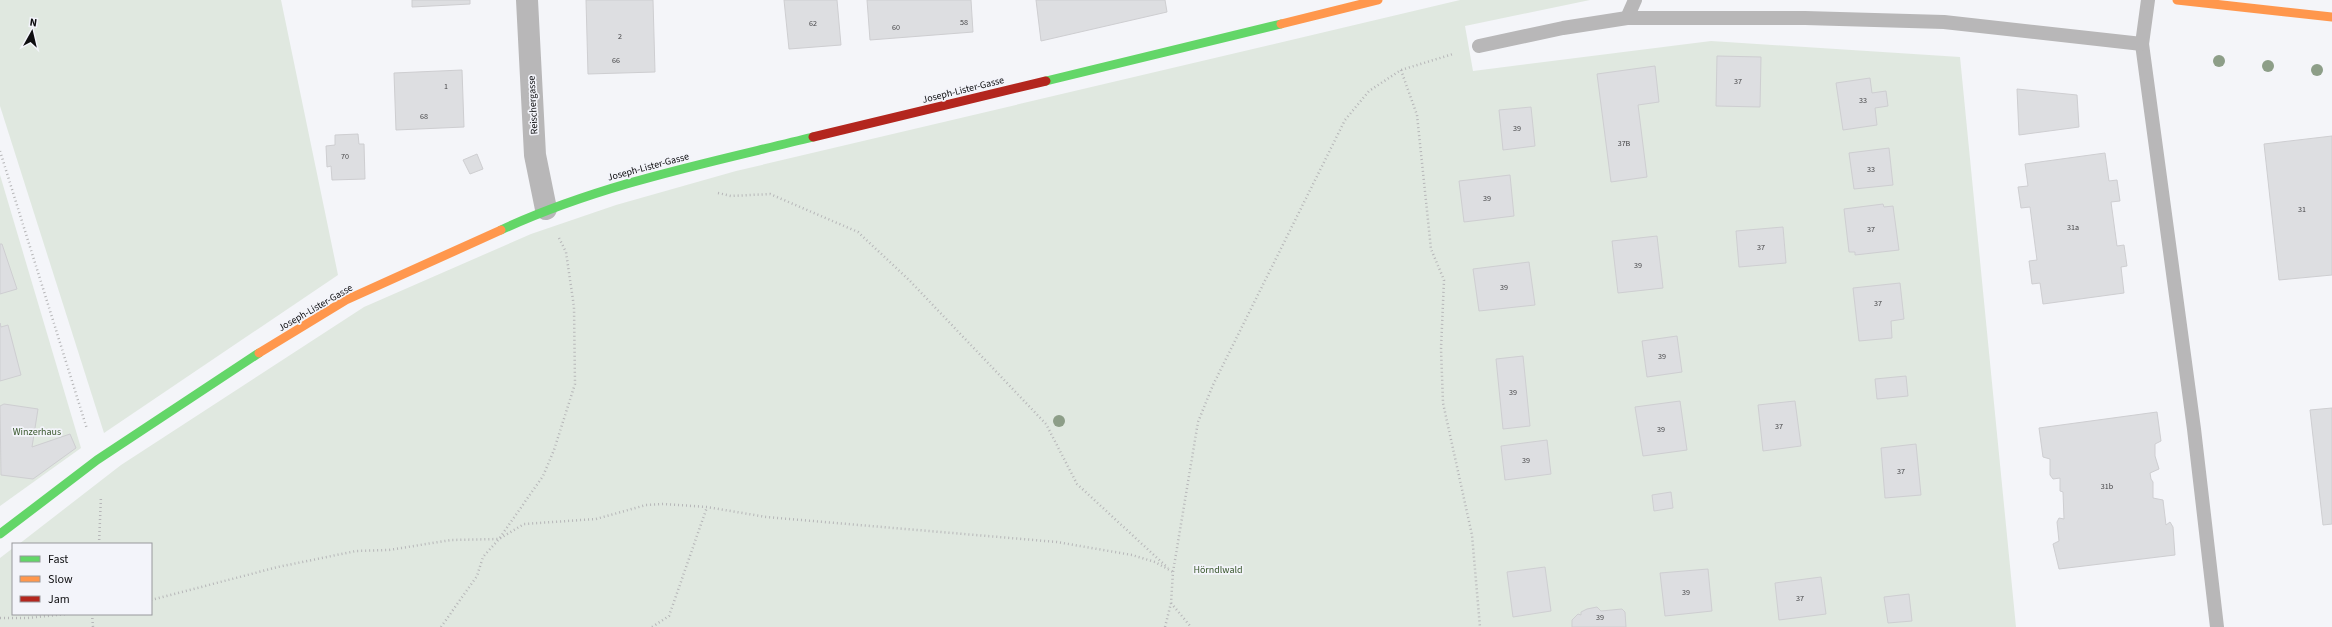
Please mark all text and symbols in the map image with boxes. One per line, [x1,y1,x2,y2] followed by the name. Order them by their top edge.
[12,12,52,52] north arrow
[29,15,38,31] text: N
[960,17,968,28] house number: 58
[809,18,817,29] house number: 62
[892,22,900,33] house number: 60
[618,31,622,42] house number: 2
[612,55,620,66] house number: 66
[921,73,1006,107] street label: Joseph-Lister-Gasse
[524,75,542,135] street label: Reischergasse
[1734,76,1742,87] house number: 37
[444,81,448,92] house number: 1
[1859,95,1867,106] house number: 33
[420,111,428,122] house number: 68
[1513,123,1521,134] house number: 39
[1618,138,1631,149] house number: 37B
[606,149,691,185] street label: Joseph-Lister-Gasse
[341,151,349,162] house number: 70
[1867,164,1875,175] house number: 33
[1483,193,1491,204] house number: 39
[2298,204,2306,215] house number: 31
[2067,222,2079,233] house number: 31a
[1867,224,1875,235] house number: 37
[1757,242,1765,253] house number: 37
[1634,260,1642,271] house number: 39
[276,281,355,335] street label: Joseph-Lister-Gasse
[1500,282,1508,293] house number: 39
[1874,298,1882,309] house number: 37
[1658,351,1666,362] house number: 39
[1509,387,1517,398] house number: 39
[1775,421,1783,432] house number: 37
[1657,424,1665,435] house number: 39
[13,425,61,439] park label: Winzerhaus
[1522,455,1530,466] house number: 39
[1897,466,1905,477] house number: 37
[2101,481,2114,492] house number: 31b
[12,543,152,615] legend
[48,551,68,568] text: Fast
[1193,563,1243,577] park label: Hörndlwald
[48,571,73,588] text: Slow
[1682,587,1690,598] house number: 39
[48,591,70,608] text: Jam
[1796,593,1804,604] house number: 37
[1596,612,1604,623] house number: 39

